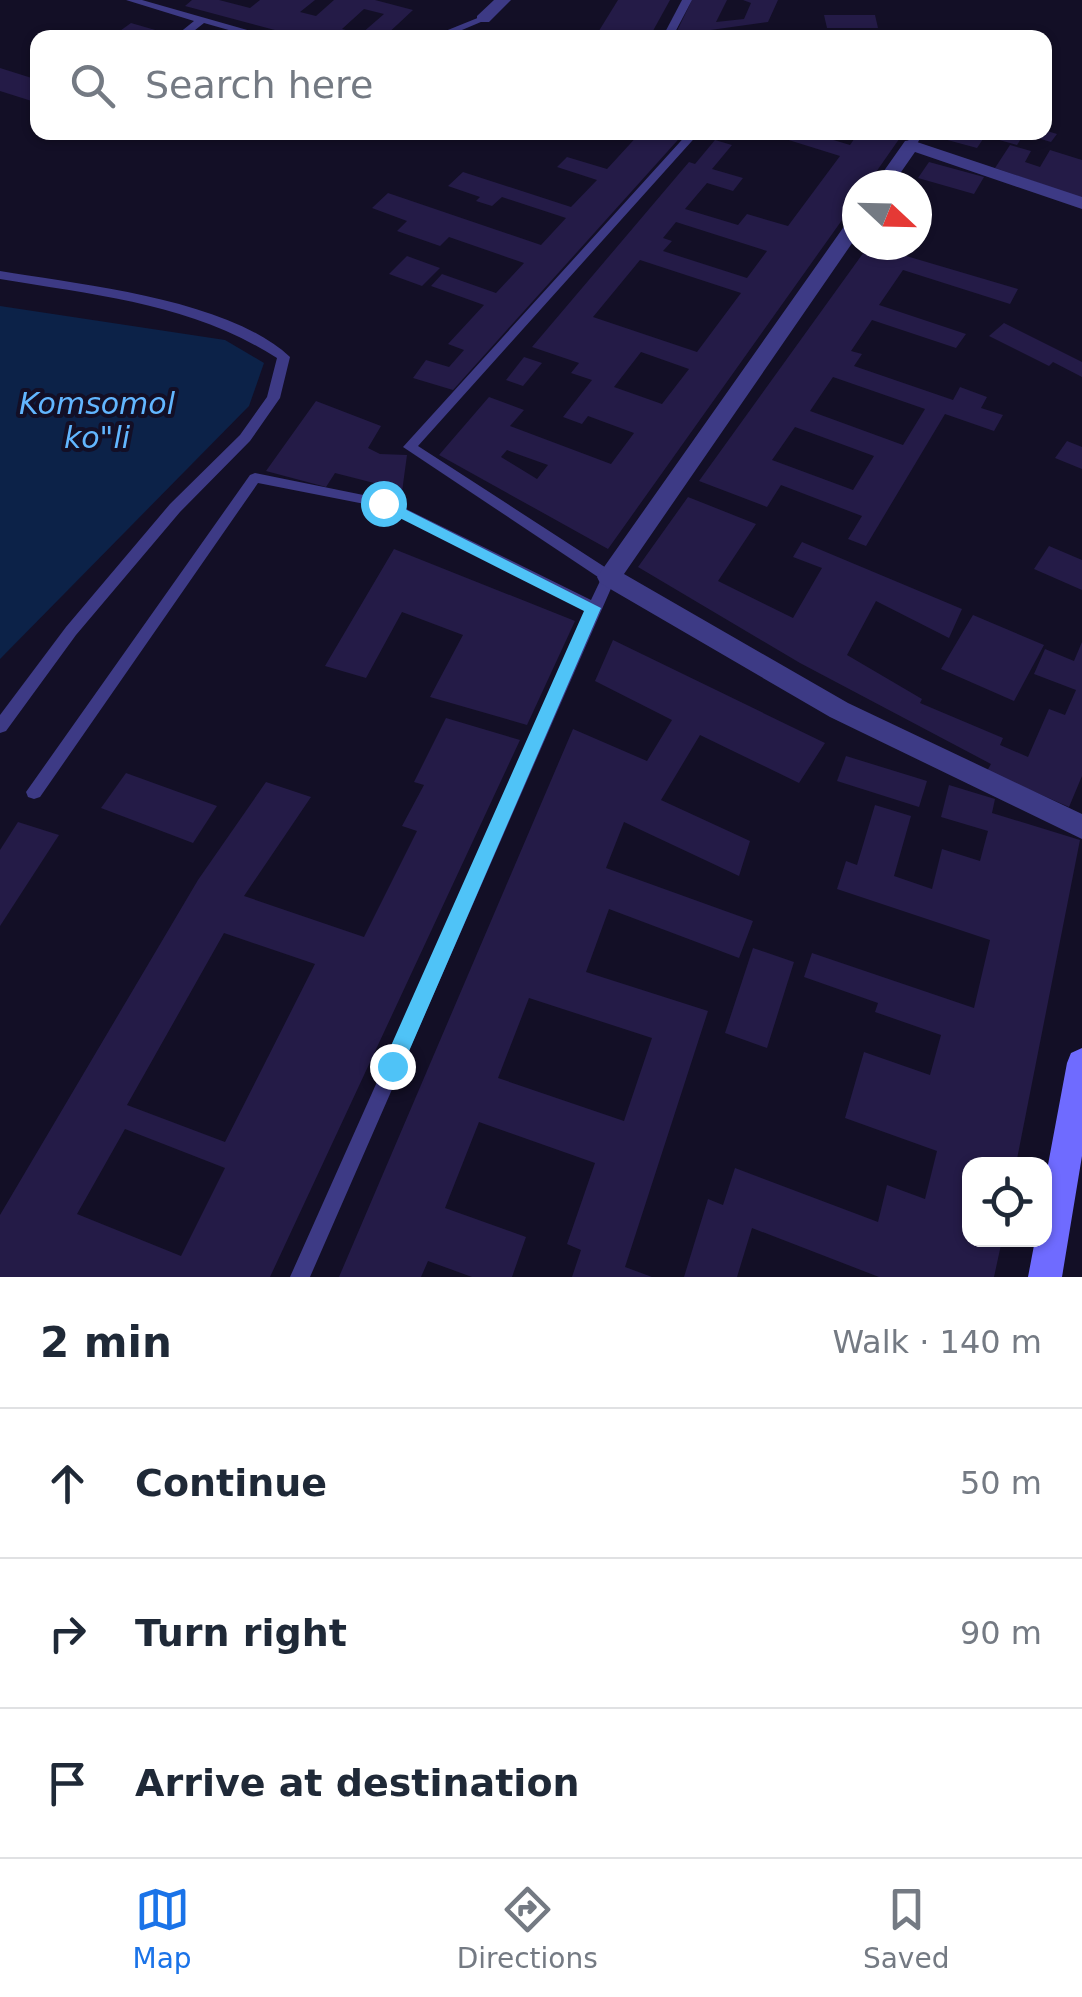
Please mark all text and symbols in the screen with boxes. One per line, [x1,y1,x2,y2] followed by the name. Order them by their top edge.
[30,30,1052,140] search box
[65,58,120,113] icon: search
[145,63,373,107] text: Search here
[842,170,932,260] north arrow
[19,386,176,455] water label: Komsomol ko"li
[361,481,407,527] route start
[370,1044,416,1090] route end
[962,1157,1052,1247] map controls
[962,1157,1052,1247] button: locate
[40,1318,172,1367] text: 2 min
[832,1323,1042,1361] text: Walk · 140 m
[40,1456,95,1511] icon: ahead
[135,1461,327,1505] text: Continue
[960,1464,1042,1502] text: 50 m
[40,1606,95,1661] icon: right
[135,1611,347,1655] text: Turn right
[960,1614,1042,1652] text: 90 m
[40,1756,95,1811] icon: arrive
[135,1761,580,1805] text: Arrive at destination
[133,1882,192,1975] tab: Map
[457,1882,598,1975] tab: Directions
[863,1882,949,1975] tab: Saved

